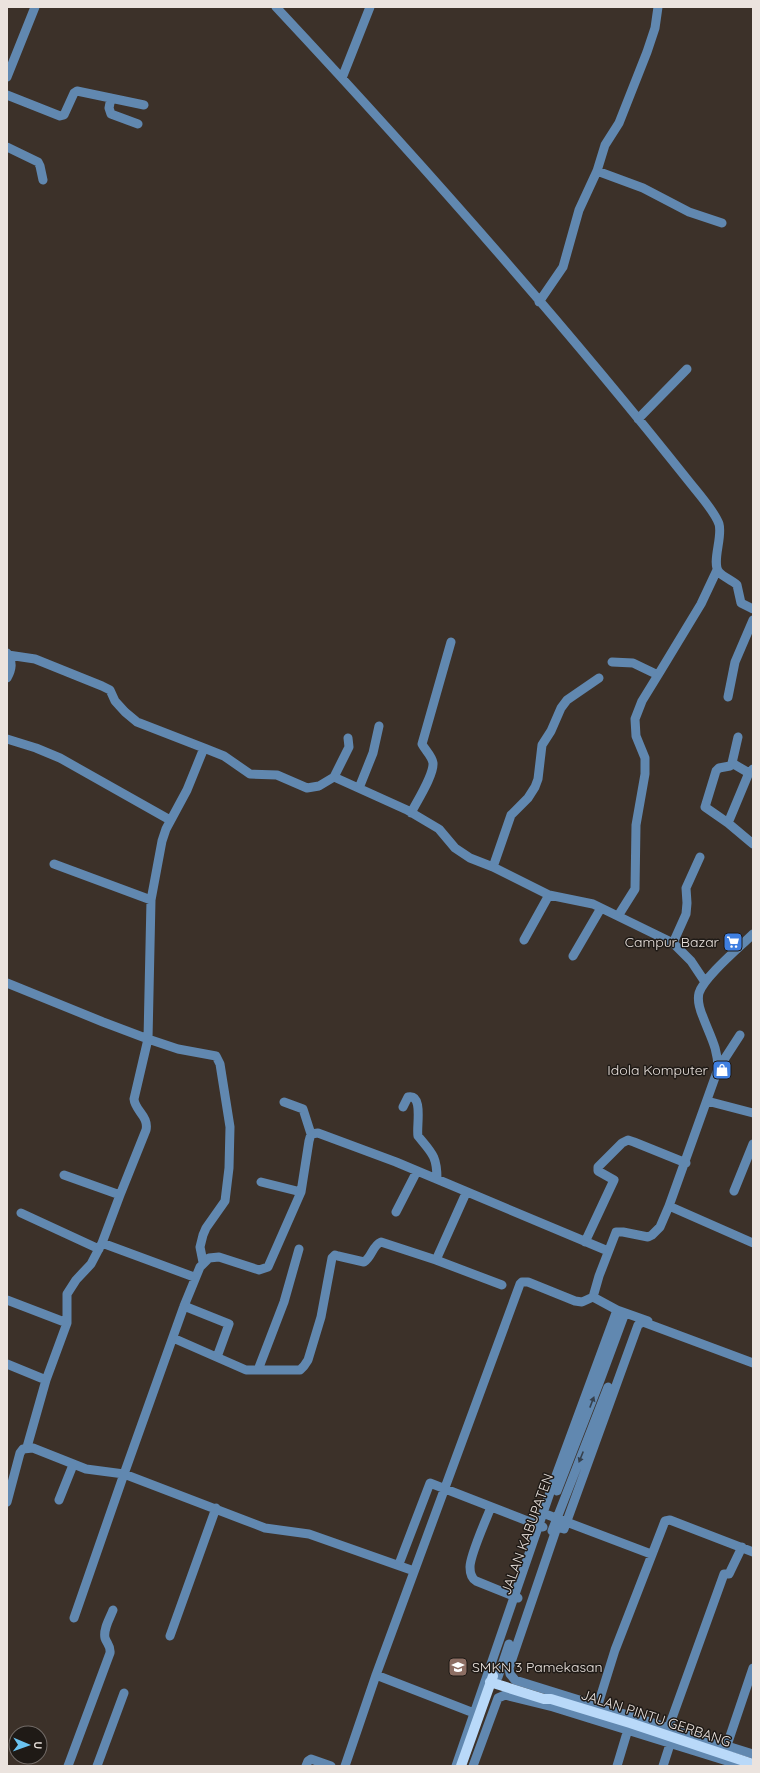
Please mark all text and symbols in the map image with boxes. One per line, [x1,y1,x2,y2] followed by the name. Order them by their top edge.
[722,931,744,953] supermarket icon: Campur Bazar
[625,933,720,951] place label: Campur Bazar
[711,1059,733,1081] shop icon: Idola Komputer
[607,1061,709,1079] place label: Idola Komputer
[590,1395,596,1407] one-way arrow
[577,1452,583,1464] one-way arrow
[497,1471,557,1597] street label: JALAN KABUPATEN
[447,1656,469,1678] school or university icon: SMKN 3 Pamekasan
[472,1658,603,1676] place label: SMKN 3 Pamekasan
[579,1685,733,1751] street label: JALAN PINTU GERBANG
[8,1725,48,1765] north arrow
[31,1741,45,1749] text: U

